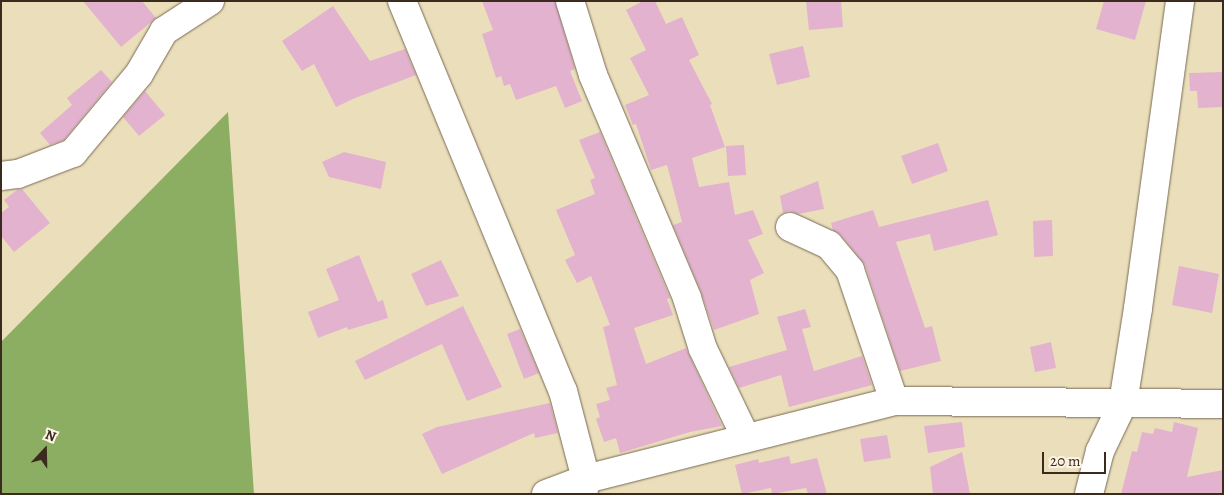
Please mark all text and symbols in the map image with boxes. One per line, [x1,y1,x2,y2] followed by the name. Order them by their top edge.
[20,425,70,475] north arrow
[42,425,59,446] text: N
[1044,442,1108,474] scale bar
[1050,451,1081,471] text: 20 m

